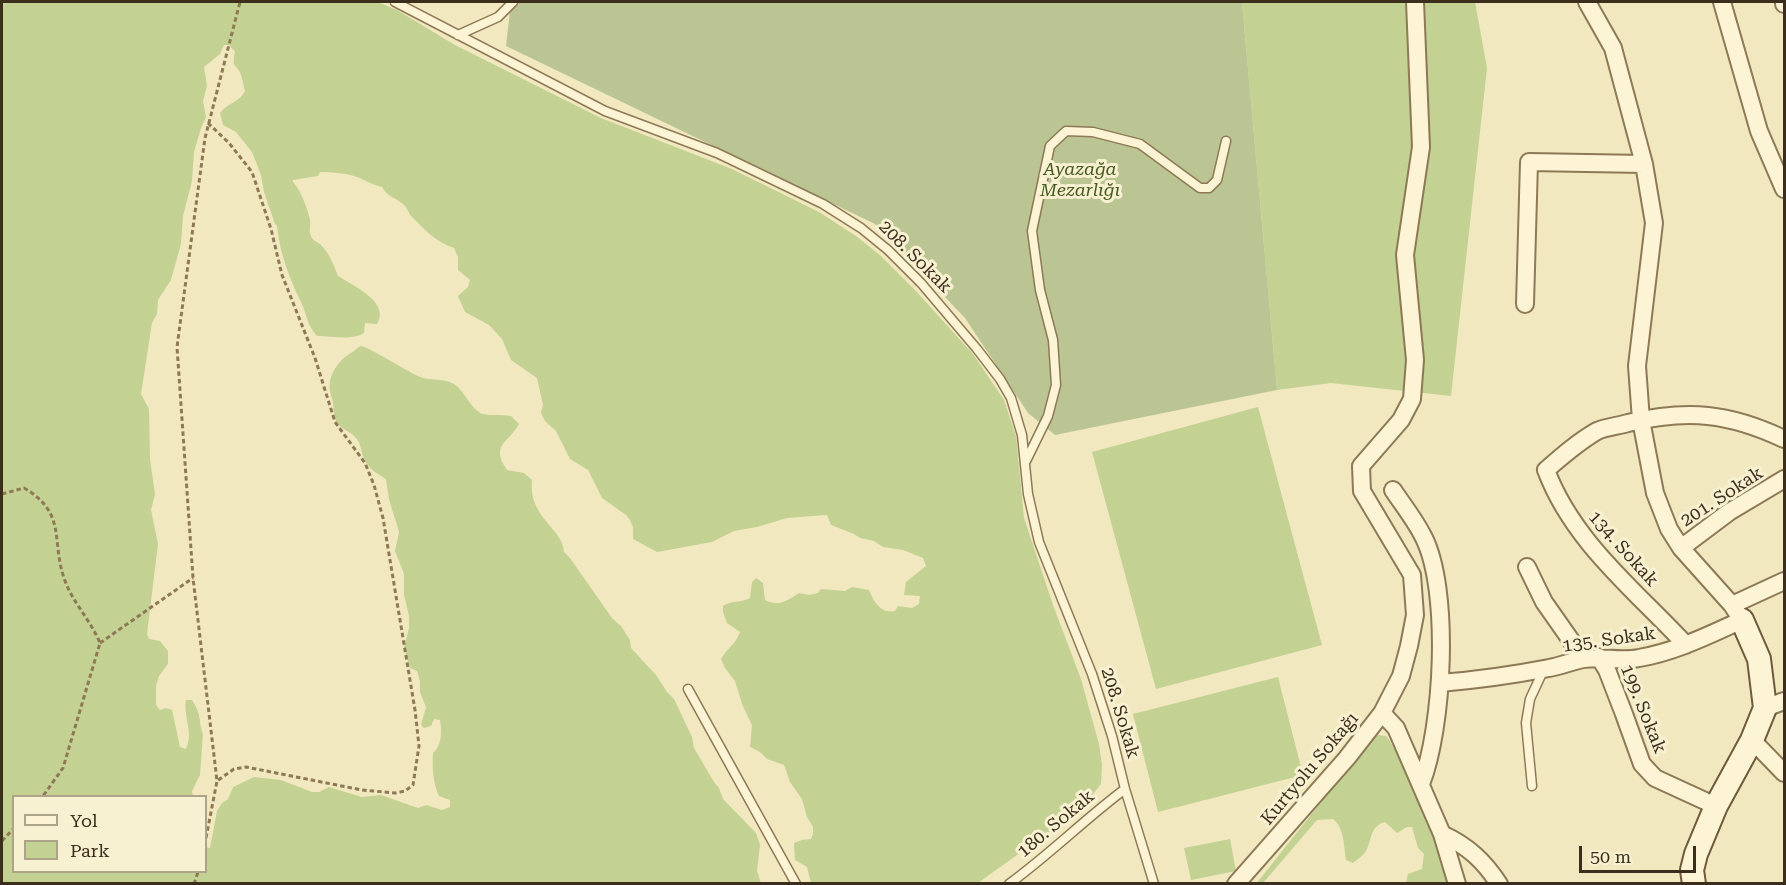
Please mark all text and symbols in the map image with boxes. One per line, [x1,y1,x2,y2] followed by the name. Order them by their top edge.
[1040,159,1120,201] park label: Ayazağa Mezarlığı
[874,216,956,298] street label: 208. Sokak
[1677,462,1767,532] street label: 201. Sokak
[1584,507,1662,591] street label: 134. Sokak
[1561,623,1657,657] street label: 135. Sokak
[1615,661,1671,757] street label: 199. Sokak
[1096,665,1144,761] street label: 208. Sokak
[1257,708,1363,830] street label: Kurtyolu Sokağı
[1013,786,1099,862] street label: 180. Sokak
[12,795,207,873] legend
[70,810,98,831] text: Yol
[1582,834,1699,872] scale bar
[70,840,110,861] text: Park
[1590,846,1631,867] text: 50 m

